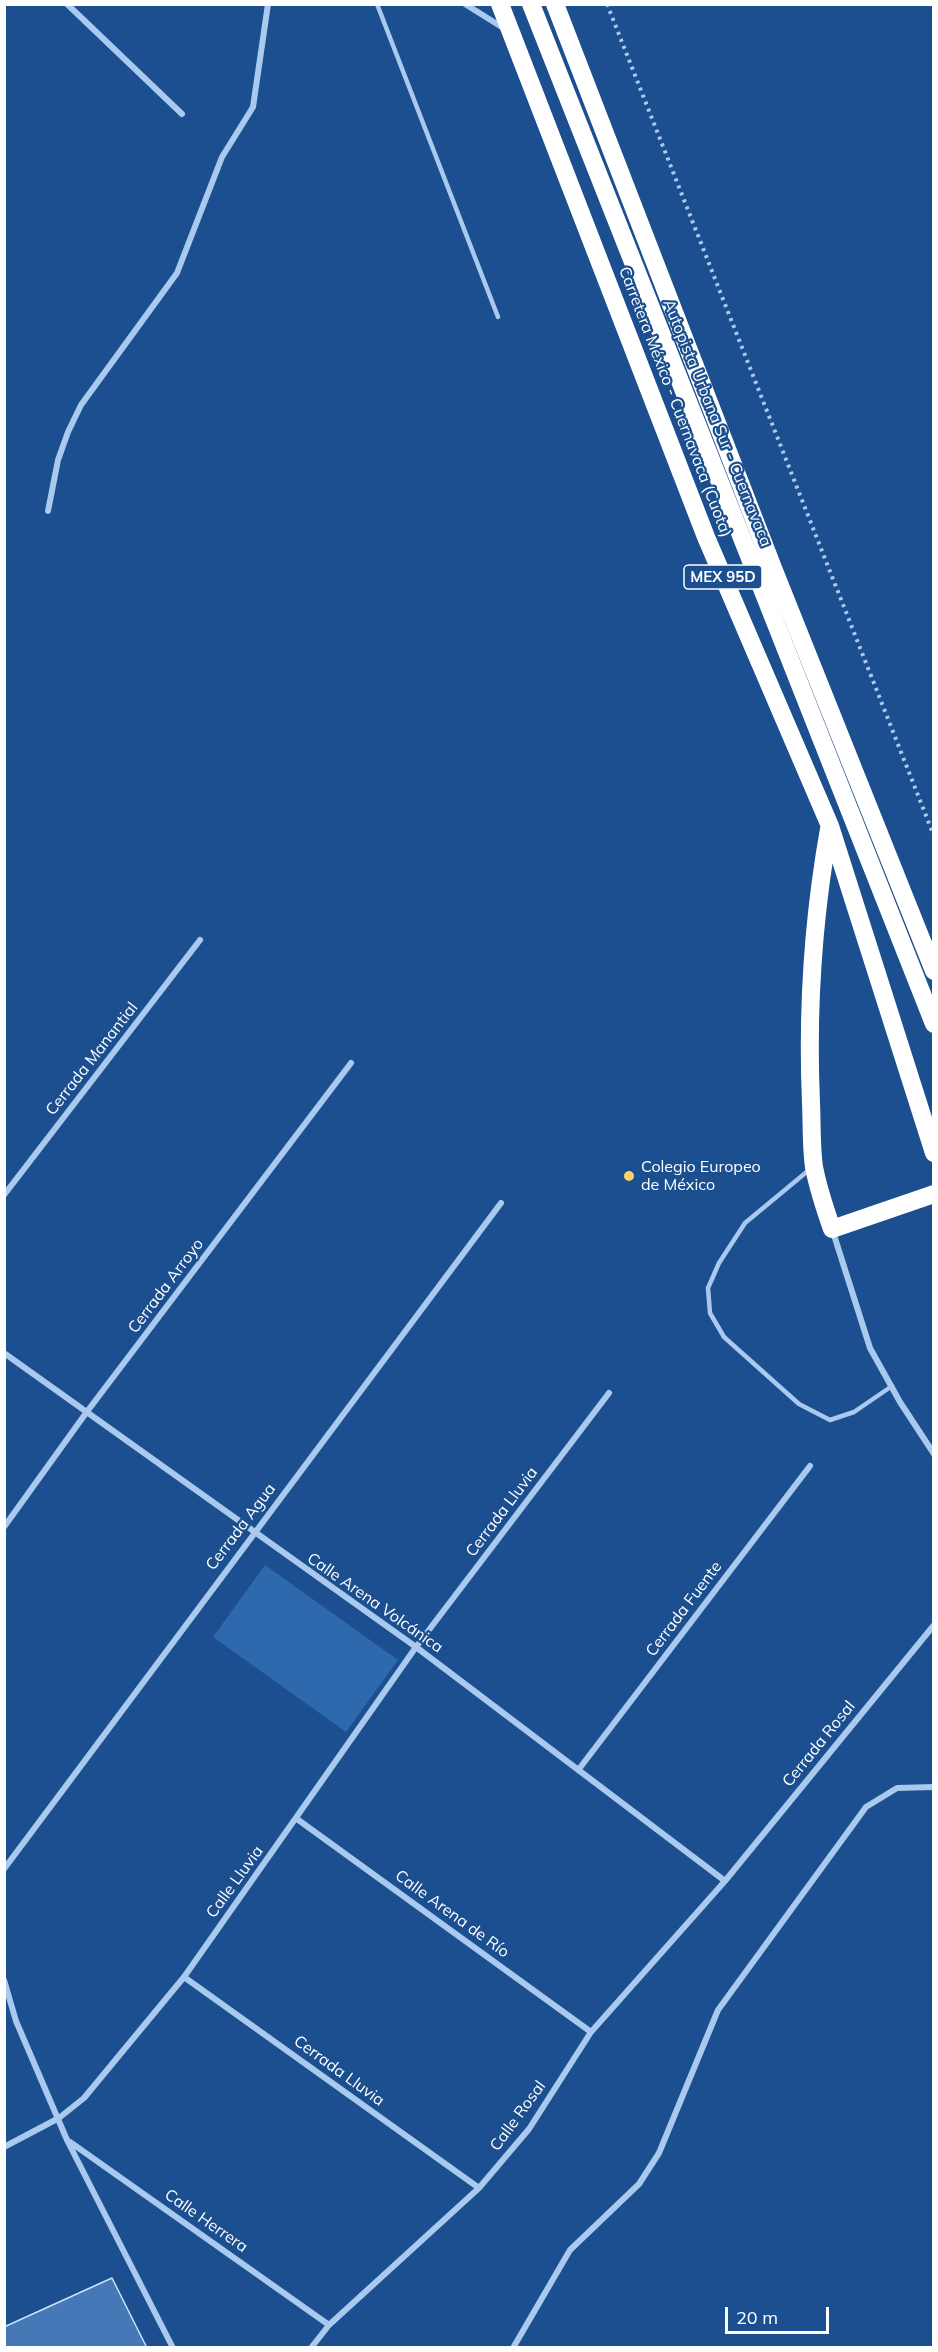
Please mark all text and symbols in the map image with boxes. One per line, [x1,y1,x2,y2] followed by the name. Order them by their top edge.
[614,264,736,540] street label: Carretera México - Cuernavaca (Cuota)
[658,296,776,550] street label: Autopista Urbana Sur - Cuernavaca
[684,565,762,589] road number: MEX 95D
[42,999,142,1119] street label: Cerrada Manantial
[641,1157,761,1195] place label: Colegio Europeo de México
[622,1169,636,1183] marker: Colegio Europeo de México
[124,1235,208,1337] street label: Cerrada Arroyo
[462,1463,542,1561] street label: Cerrada Lluvia
[202,1480,280,1574] street label: Cerrada Agua
[303,1549,447,1657] street label: Calle Arena Volcánica
[642,1558,726,1660] street label: Cerrada Fuente
[779,1697,859,1791] street label: Cerrada Rosal
[202,1842,268,1922] street label: Calle Lluvia
[391,1866,513,1962] street label: Calle Arena de Río
[290,2032,388,2110] street label: Cerrada Lluvia
[486,2077,550,2155] street label: Calle Rosal
[161,2185,251,2257] street label: Calle Herrera
[728,2295,832,2333] scale bar
[736,2306,778,2329] text: 20 m

